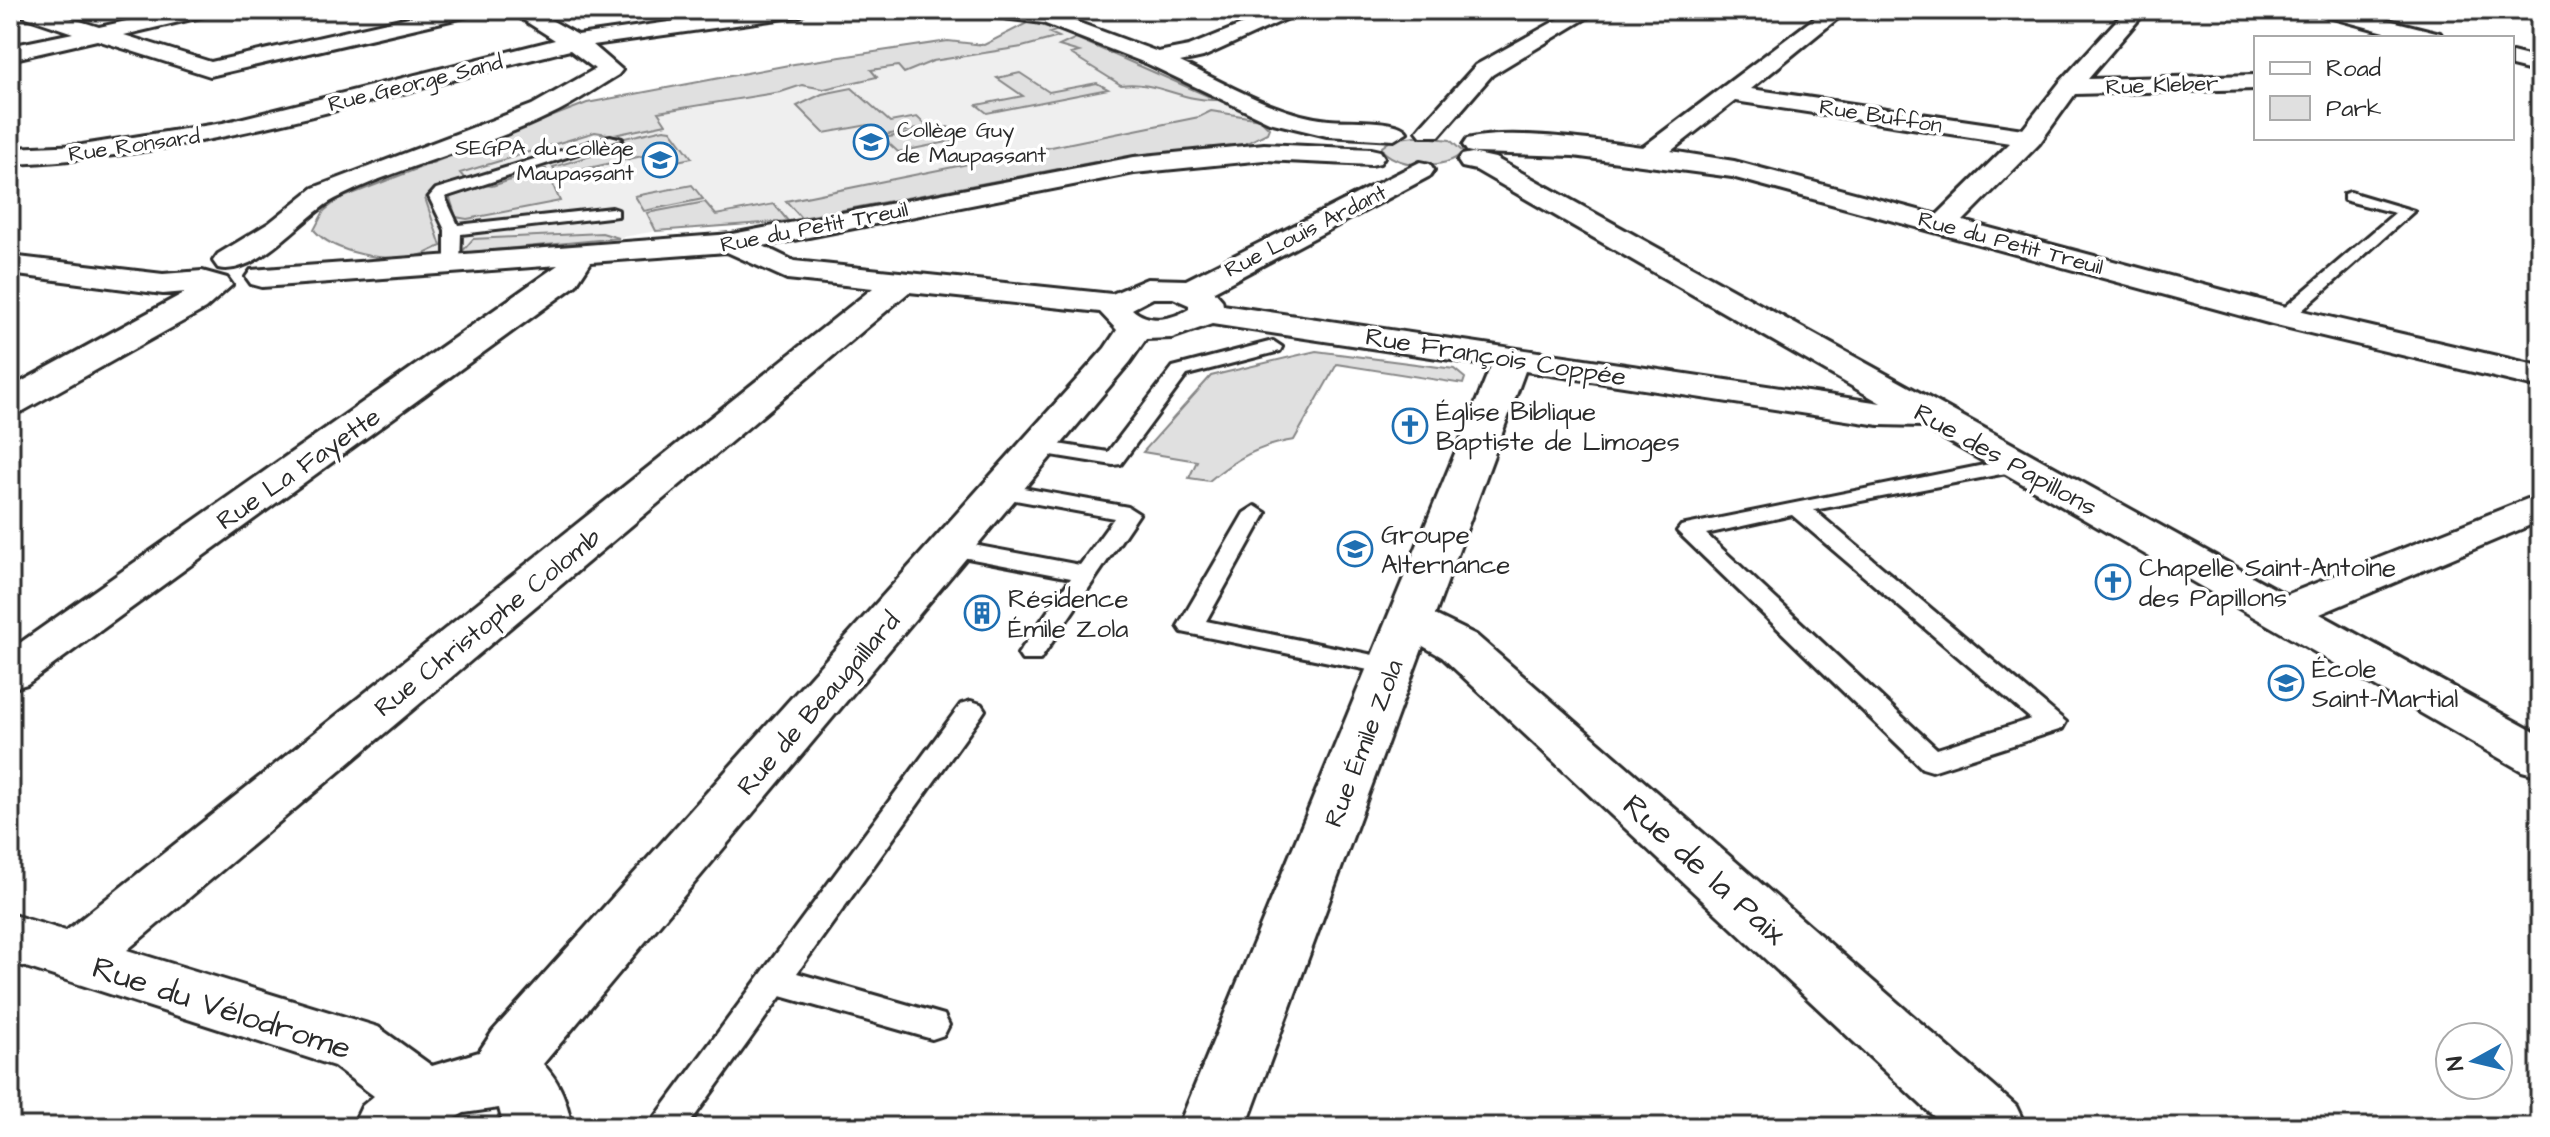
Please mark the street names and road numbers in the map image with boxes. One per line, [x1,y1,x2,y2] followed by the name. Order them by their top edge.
[325,47,506,121] street label: Rue George Sand
[2105,68,2219,103] street label: Rue Kleber
[1817,91,1944,141] street label: Rue Buffon
[67,121,202,170] street label: Rue Ronsard
[1219,177,1392,286] street label: Rue Louis Ardant
[718,194,911,261] street label: Rue du Petit Treuil
[1915,204,2107,283] street label: Rue du Petit Treuil
[1363,319,1629,395] street label: Rue François Coppée
[1908,395,2104,525] street label: Rue des Papillons
[209,399,389,540] street label: Rue La Fayette
[367,520,609,726] street label: Rue Christophe Colomb
[729,604,910,805] street label: Rue de Beaugaillard
[1315,654,1412,832] street label: Rue Émile Zola
[1612,784,1796,956] street label: Rue de la Paix
[87,945,357,1071] street label: Rue du Vélodrome

